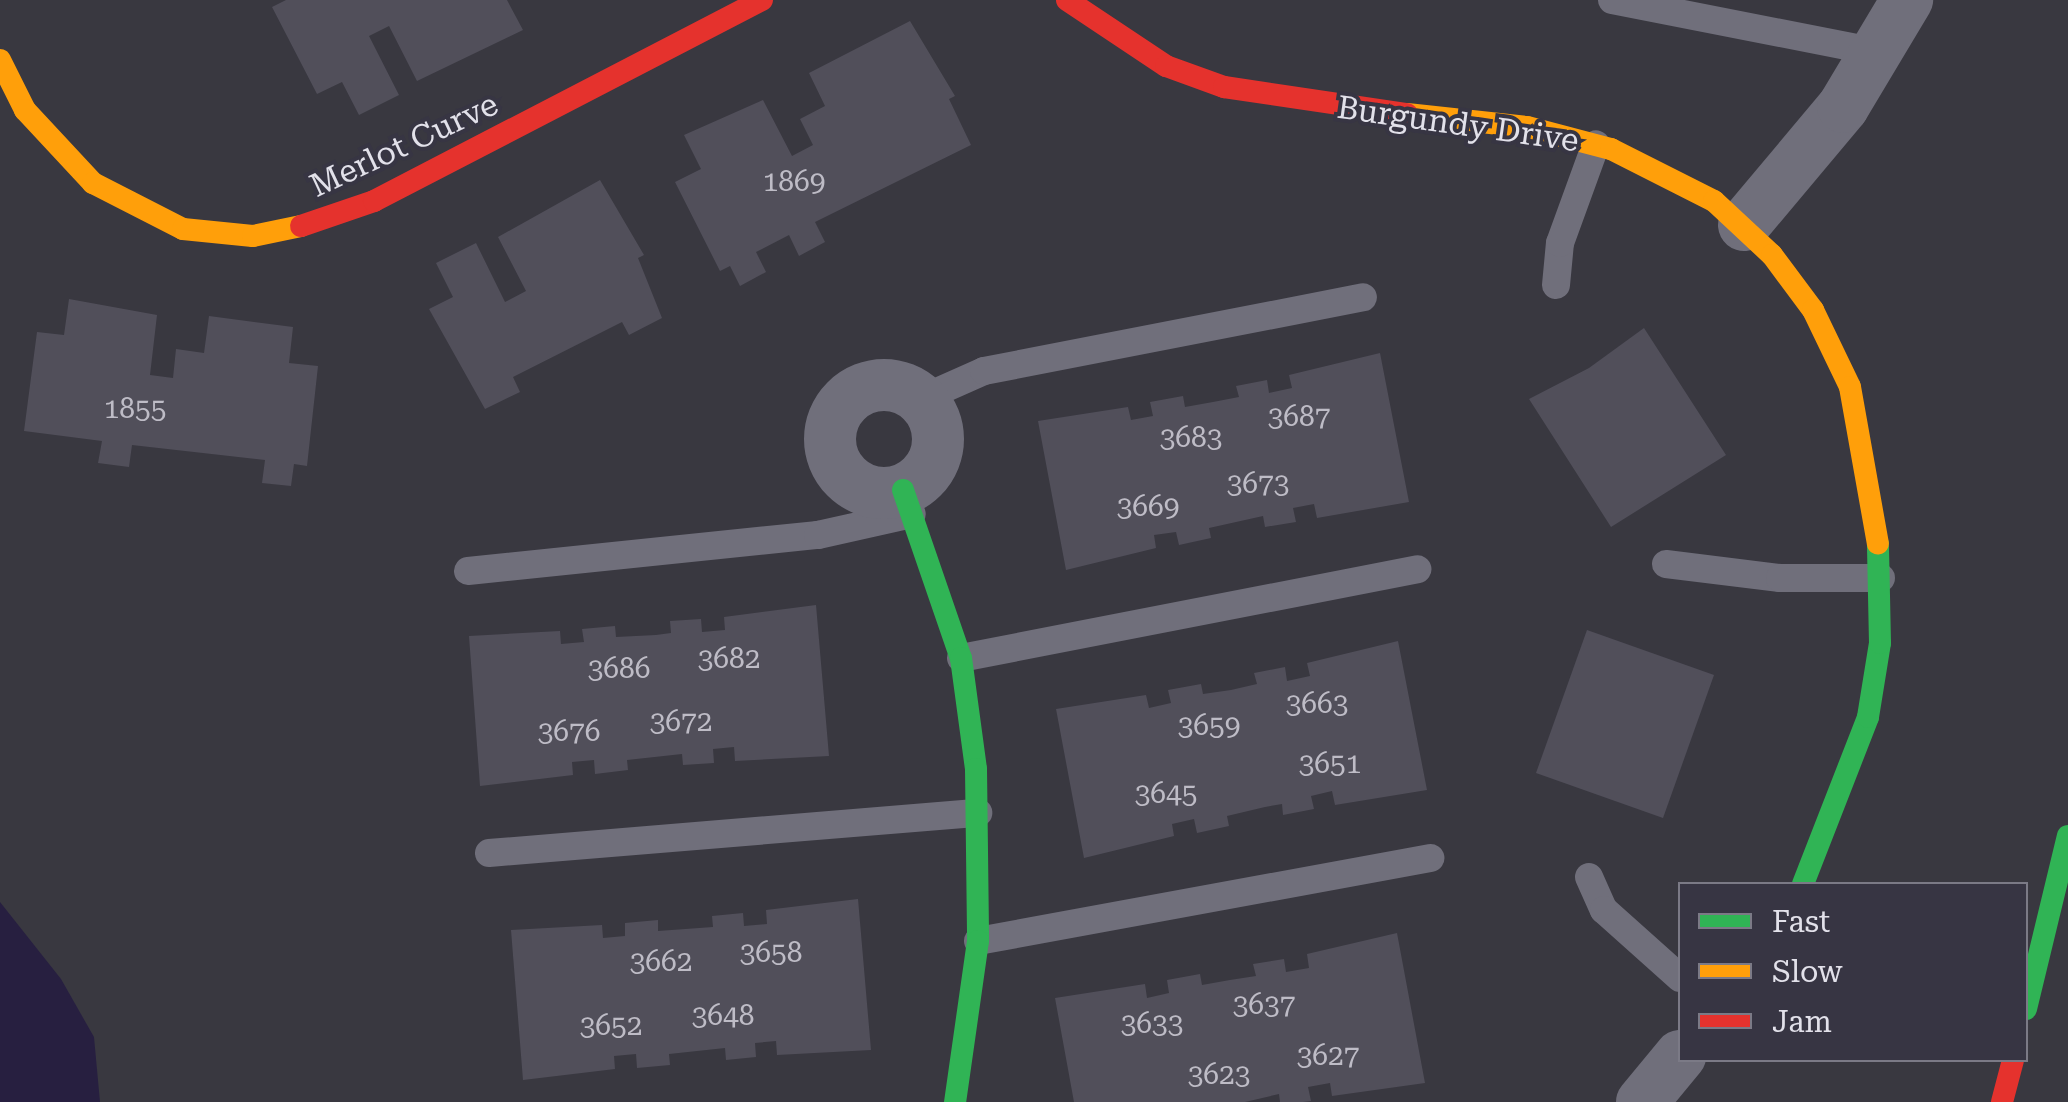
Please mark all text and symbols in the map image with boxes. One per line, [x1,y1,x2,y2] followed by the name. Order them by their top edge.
[304,85,504,205] street label: Merlot Curve
[1335,88,1581,160] street label: Burgundy Drive
[763,165,825,199] house number: 1869
[104,392,166,426] house number: 1855
[1268,400,1330,434] house number: 3687
[1160,421,1222,455] house number: 3683
[1227,467,1289,501] house number: 3673
[1117,490,1179,524] house number: 3669
[698,642,760,676] house number: 3682
[588,652,650,686] house number: 3686
[1286,687,1348,721] house number: 3663
[650,705,712,739] house number: 3672
[1178,709,1240,743] house number: 3659
[538,715,600,749] house number: 3676
[1299,747,1361,781] house number: 3651
[1135,777,1197,811] house number: 3645
[1678,882,2028,1062] legend
[1772,904,1830,939] text: Fast
[740,936,802,970] house number: 3658
[630,945,692,979] house number: 3662
[1772,954,1843,989] text: Slow
[1233,988,1295,1022] house number: 3637
[692,999,754,1033] house number: 3648
[1772,1004,1832,1039] text: Jam
[1121,1007,1183,1041] house number: 3633
[580,1009,642,1043] house number: 3652
[1297,1039,1359,1073] house number: 3627
[1188,1058,1250,1092] house number: 3623

